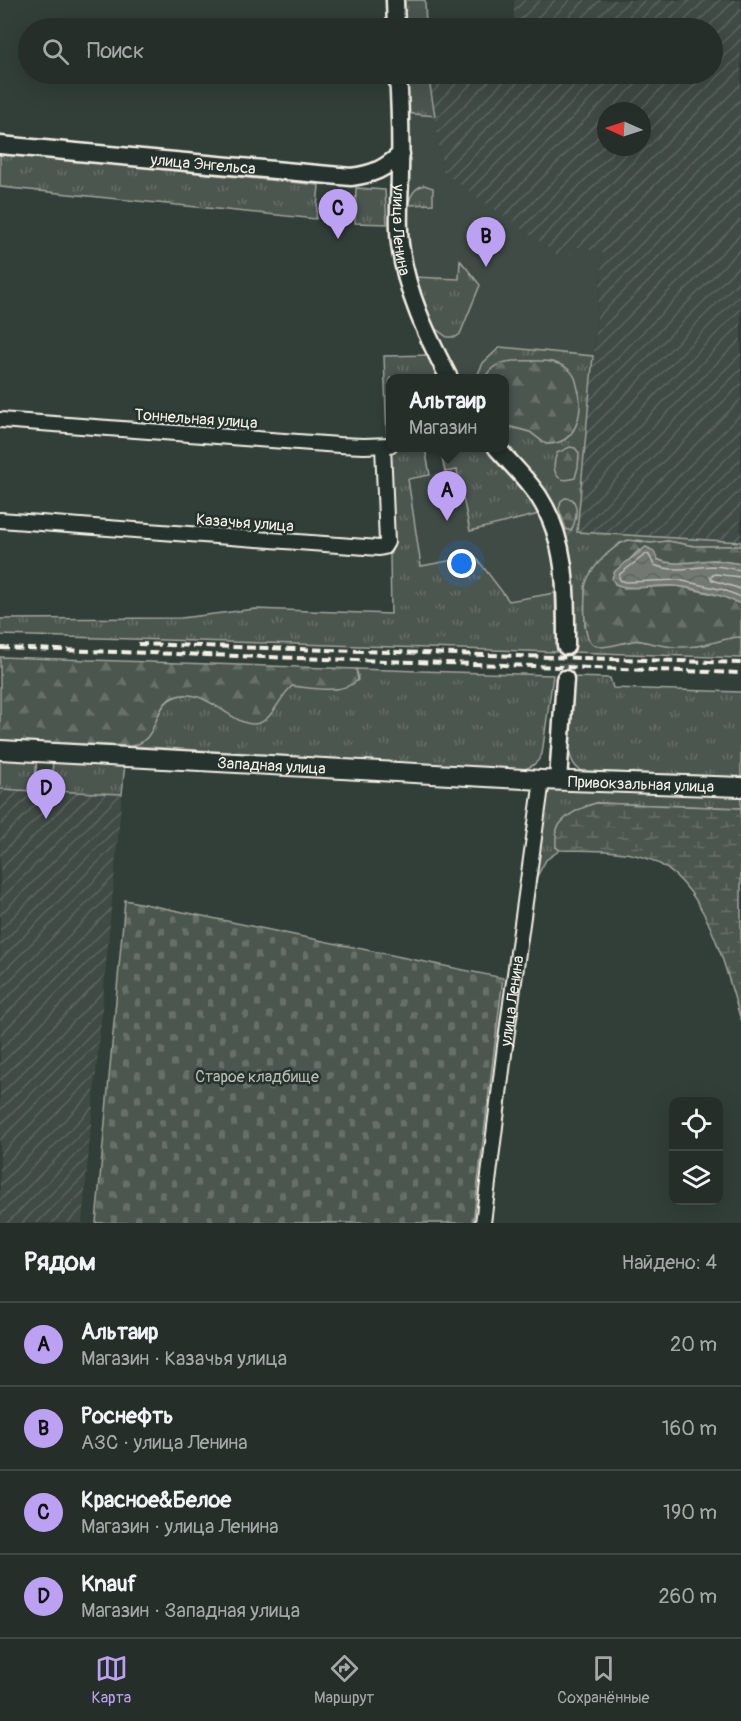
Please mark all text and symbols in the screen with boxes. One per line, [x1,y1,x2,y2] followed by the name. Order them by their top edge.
[18,18,723,84] search box
[39,35,72,68] icon: search
[87,37,144,65] text: Поиск
[597,102,651,156] north arrow
[149,150,257,179] street label: улица Энгельса
[388,183,415,278] street label: улица Ленина
[318,190,358,239] pin: C
[466,218,506,267] pin: B
[386,374,509,452] popup
[409,387,486,415] text: Альтаир
[134,405,258,433] street label: Тоннельная улица
[409,415,477,440] text: Магазин
[428,472,466,521] pin: A
[195,510,295,536] street label: Казачья улица
[447,549,476,578] your location
[217,753,326,779] street label: Западная улица
[26,770,66,819] pin: D
[568,772,715,797] street label: Привокзальная улица
[496,954,528,1049] street label: улица Ленина
[195,1067,319,1087] park label: Старое кладбище
[669,1097,723,1205] map controls
[669,1097,723,1151] button: locate
[669,1151,723,1205] button: layers
[24,1246,96,1278] text: Рядом
[622,1250,717,1275] text: Найдено: 4
[81,1318,158,1346] text: Альтаир
[37,1332,50,1357] text: A
[670,1332,717,1357] text: 20 m
[81,1346,287,1371] text: Магазин · Казачья улица
[81,1402,173,1430] text: Роснефть
[38,1416,49,1441] text: B
[662,1416,717,1441] text: 160 m
[81,1430,248,1455] text: АЗС · улица Ленина
[81,1486,231,1514] text: Красное&Белое
[37,1500,50,1525] text: C
[663,1500,717,1525] text: 190 m
[81,1514,279,1539] text: Магазин · улица Ленина
[81,1570,137,1598] text: Knauf
[37,1584,50,1609] text: D
[658,1584,717,1609] text: 260 m
[81,1598,300,1623] text: Магазин · Западная улица
[91,1652,131,1708] tab: Карта
[314,1652,374,1708] tab: Маршрут
[557,1652,650,1708] tab: Сохранённые

